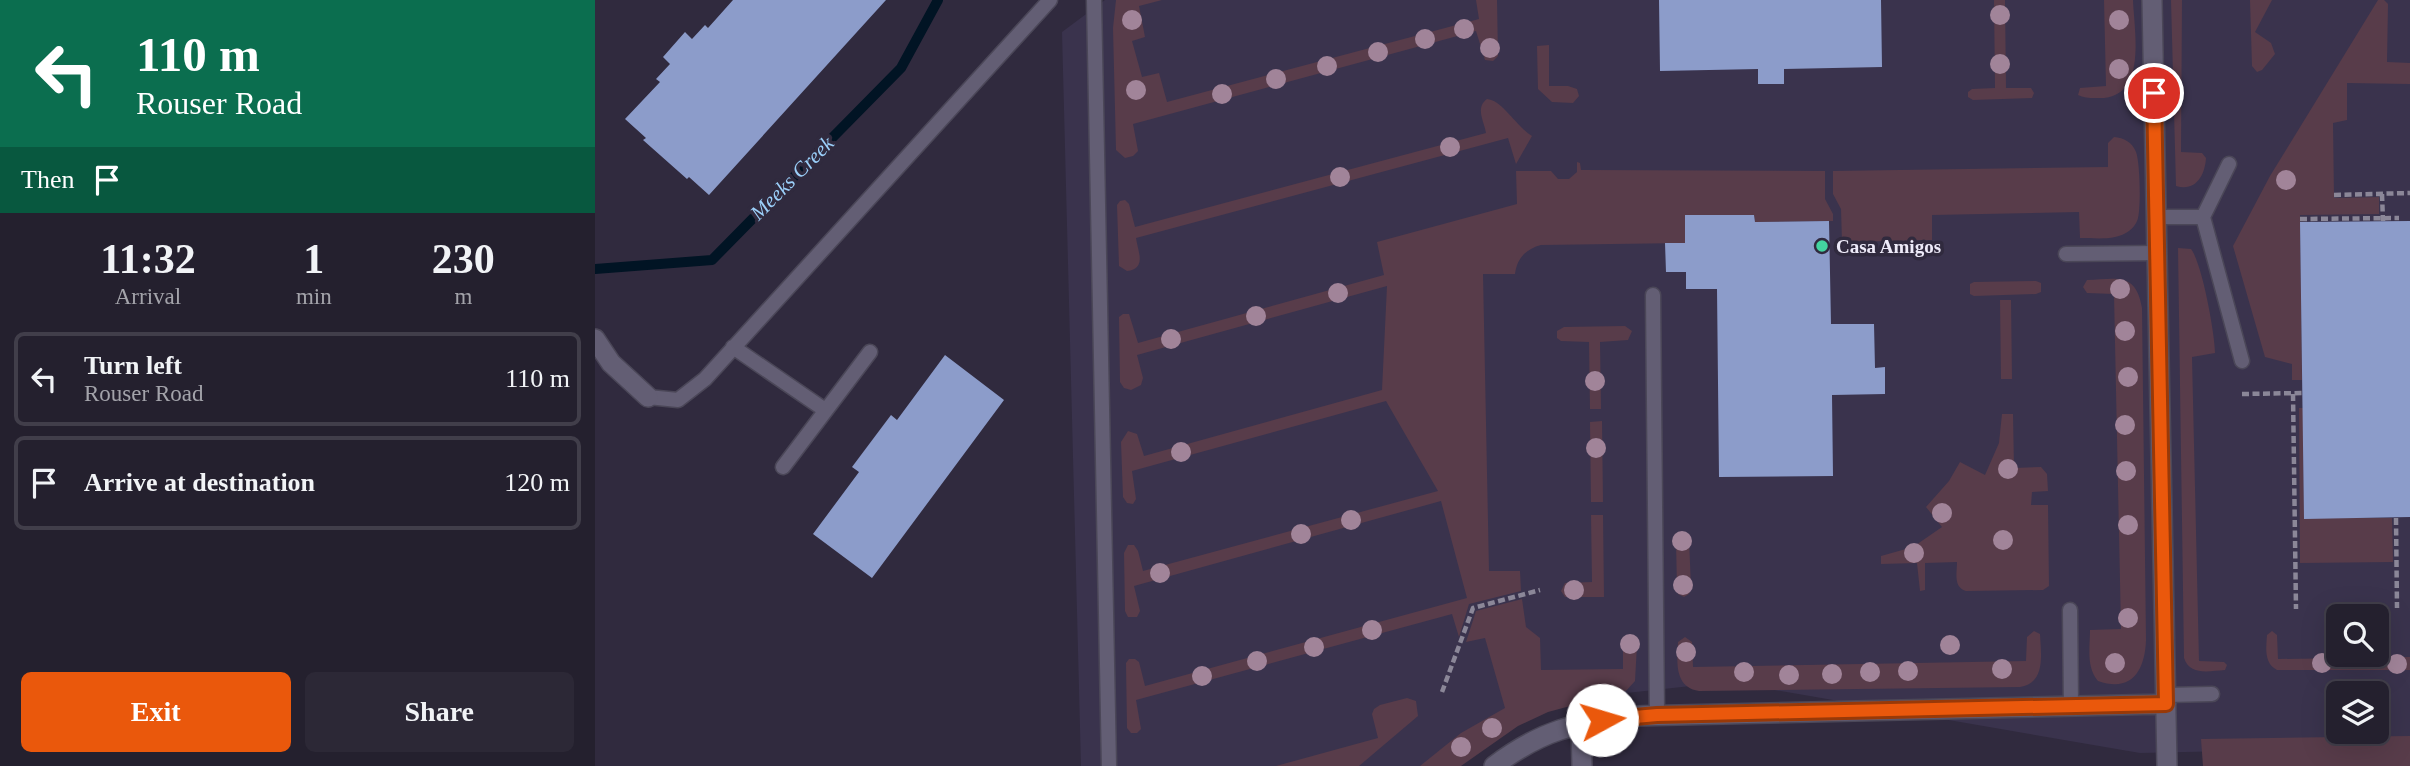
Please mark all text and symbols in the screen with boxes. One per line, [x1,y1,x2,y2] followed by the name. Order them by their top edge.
[136,27,260,82] text: 110 m
[21,28,112,119] icon: left
[2124,63,2184,123] pin
[2135,74,2173,112] icon: arrive
[136,85,302,121] text: Rouser Road
[745,131,839,225] water label: Meeks Creek
[88,161,126,199] icon: arrive
[21,165,74,194] text: Then
[100,236,196,282] text: 11:32
[303,236,324,282] text: 1
[432,236,495,282] text: 230
[1836,236,1941,257] place label: Casa Amigos
[1814,238,1830,254] marker: Casa Amigos
[115,284,181,309] text: Arrival
[296,284,332,309] text: min
[454,284,472,309] text: m
[84,351,182,380] text: Turn left
[25,360,63,398] icon: left
[505,364,570,393] text: 110 m
[84,381,203,406] text: Rouser Road
[25,464,63,502] icon: arrive
[84,468,315,497] text: Arrive at destination
[504,468,570,497] text: 120 m
[2326,604,2389,744] map controls
[2326,604,2389,667] button: search
[21,672,291,752] button: Exit
[305,672,574,752] button: Share
[2326,681,2389,744] button: layers
[1565,683,1639,757] position arrow

